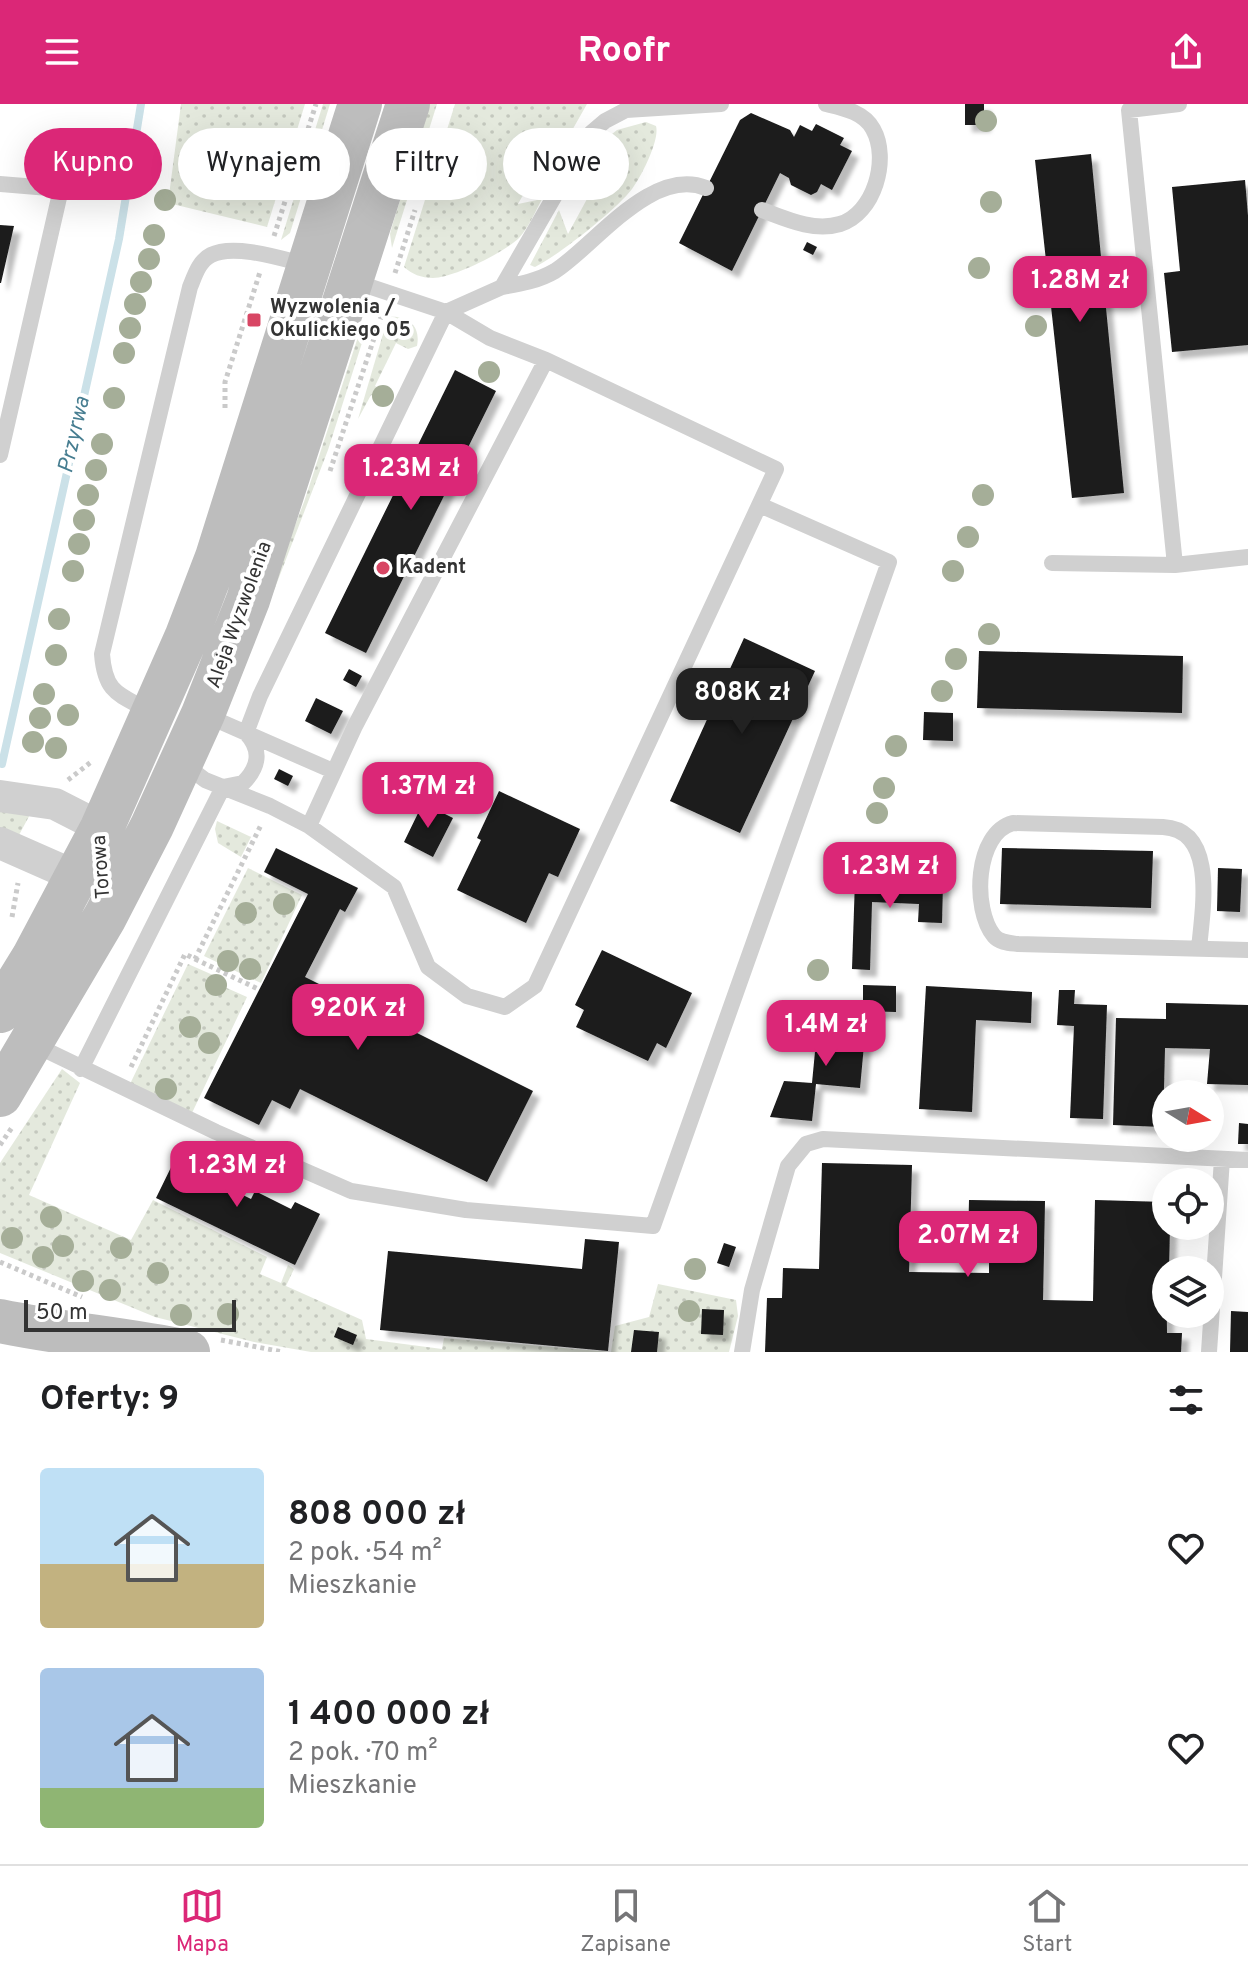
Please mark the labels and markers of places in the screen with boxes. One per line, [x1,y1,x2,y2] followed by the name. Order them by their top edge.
[997,256,1163,324] pin: 1.28M zł
[270,295,411,344] place label: Wyzwolenia / Okulickiego 05
[245,311,263,329] marker: Wyzwolenia / Okulickiego 05
[328,444,494,512] pin: 1.23M zł
[399,555,466,581] place label: Kadent
[374,559,392,577] marker: Kadent
[668,668,816,736] pin: 808K zł
[345,762,511,830] pin: 1.37M zł
[807,842,973,910] pin: 1.23M zł
[284,984,432,1052] pin: 920K zł
[752,1000,900,1068] pin: 1.4M zł
[154,1141,320,1209] pin: 1.23M zł
[885,1211,1051,1279] pin: 2.07M zł

